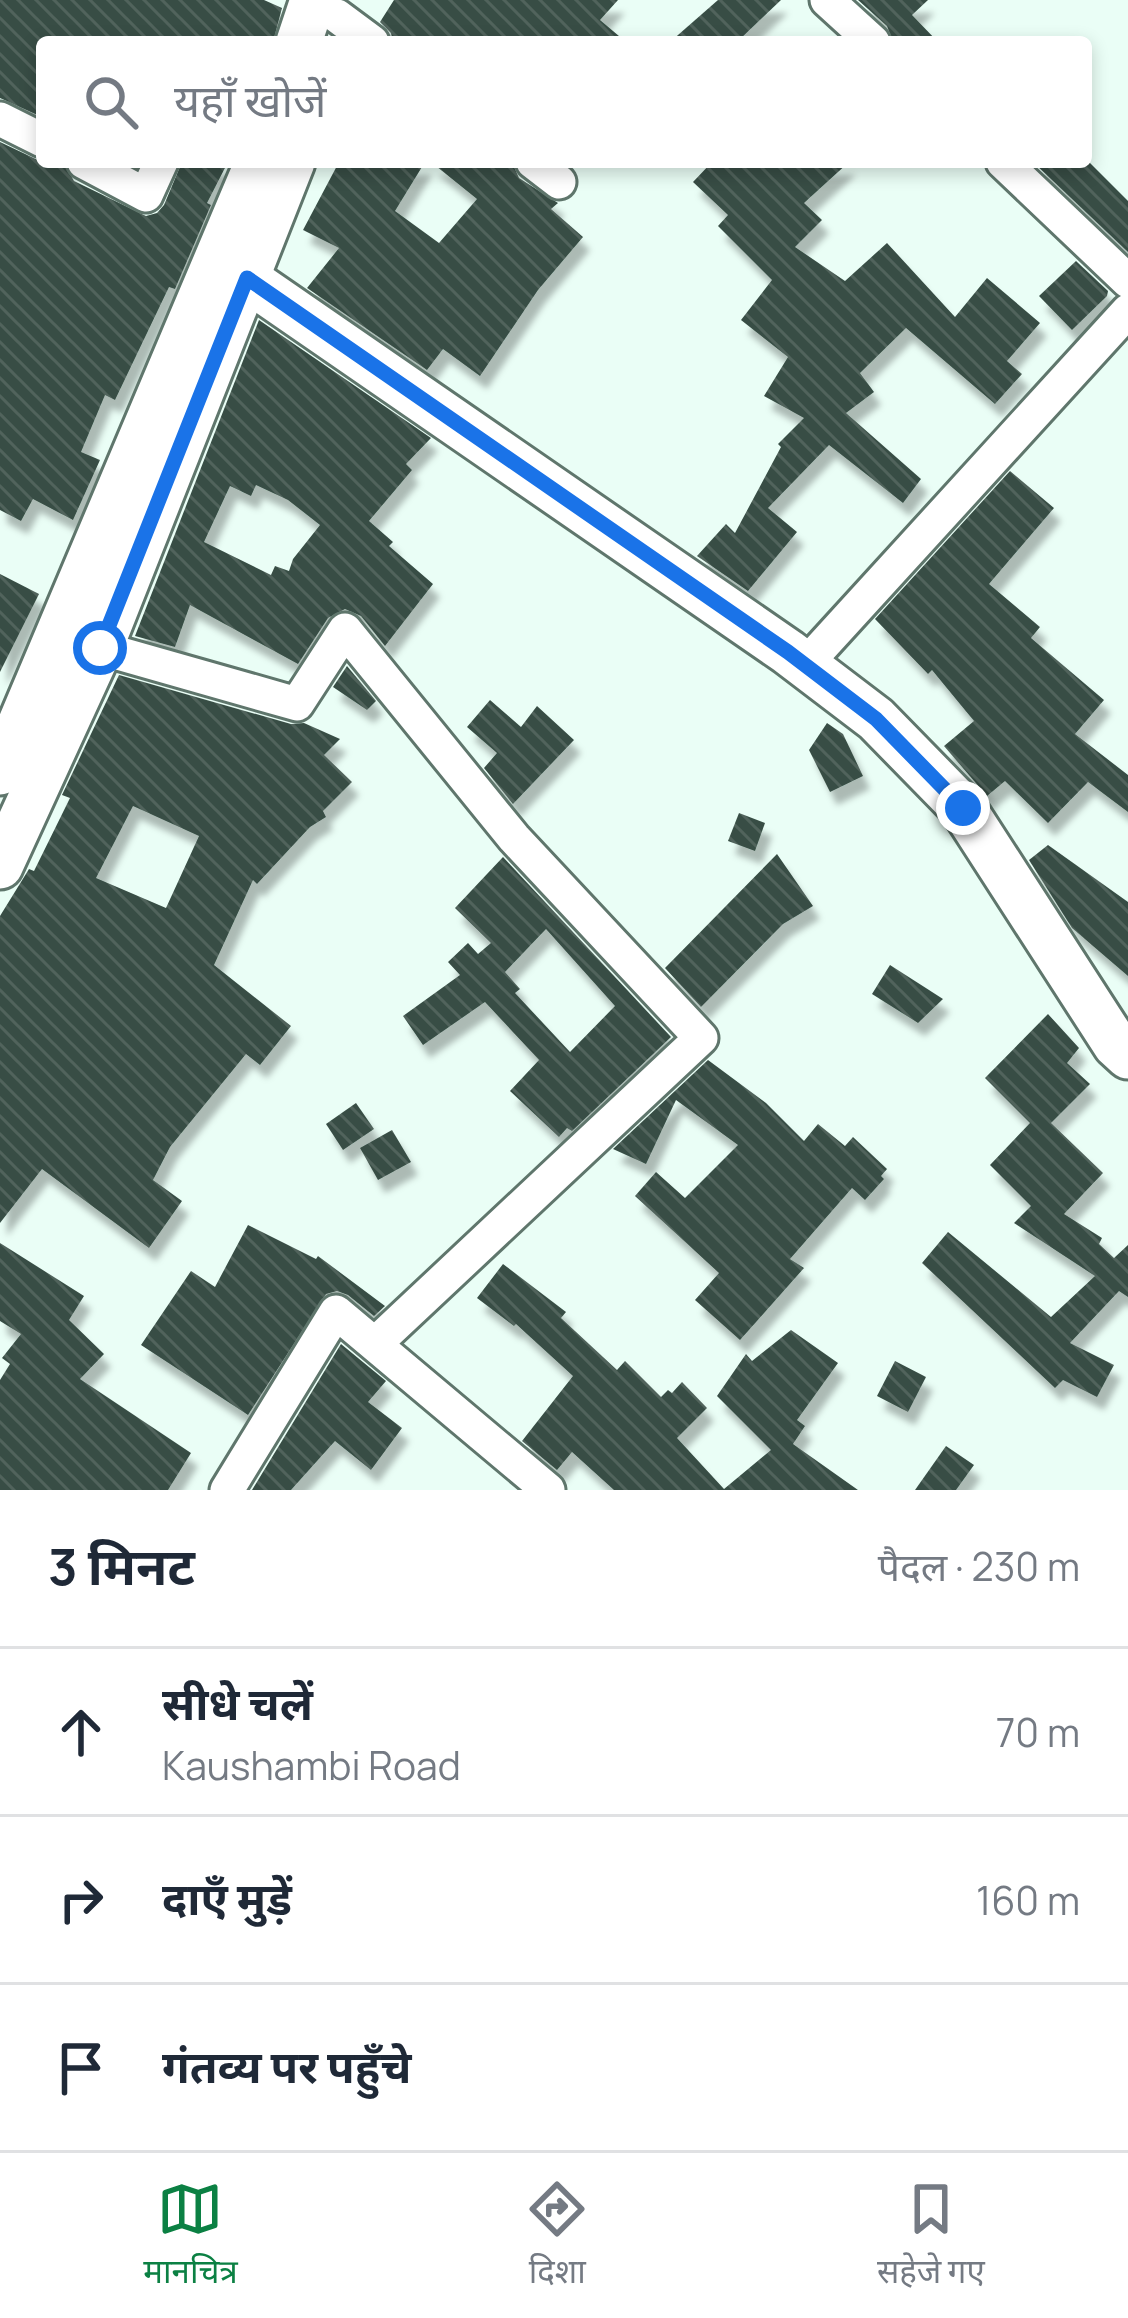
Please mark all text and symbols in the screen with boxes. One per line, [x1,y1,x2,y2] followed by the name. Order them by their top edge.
[36,36,1092,168] search box
[78,69,144,135] icon: search
[174,69,327,131] text: यहाँ खोजें
[73,621,127,675] route start
[936,781,990,835] route end
[48,1531,195,1600] text: 3 मिनट
[878,1539,1080,1593] text: पैदल · 230 m
[162,1672,313,1734] text: सीधे चलें
[48,1699,114,1765] icon: ahead
[996,1705,1080,1759] text: 70 m
[162,1738,461,1792] text: Kaushambi Road
[48,1867,114,1933] icon: right
[162,1867,292,1929] text: दाएँ मुड़ें
[976,1873,1080,1927] text: 160 m
[48,2035,114,2101] icon: arrive
[162,2035,411,2097] text: गंतव्य पर पहुँचे
[143,2176,238,2296] tab: मानचित्र
[524,2176,590,2296] tab: दिशा
[877,2176,985,2296] tab: सहेजे गए

